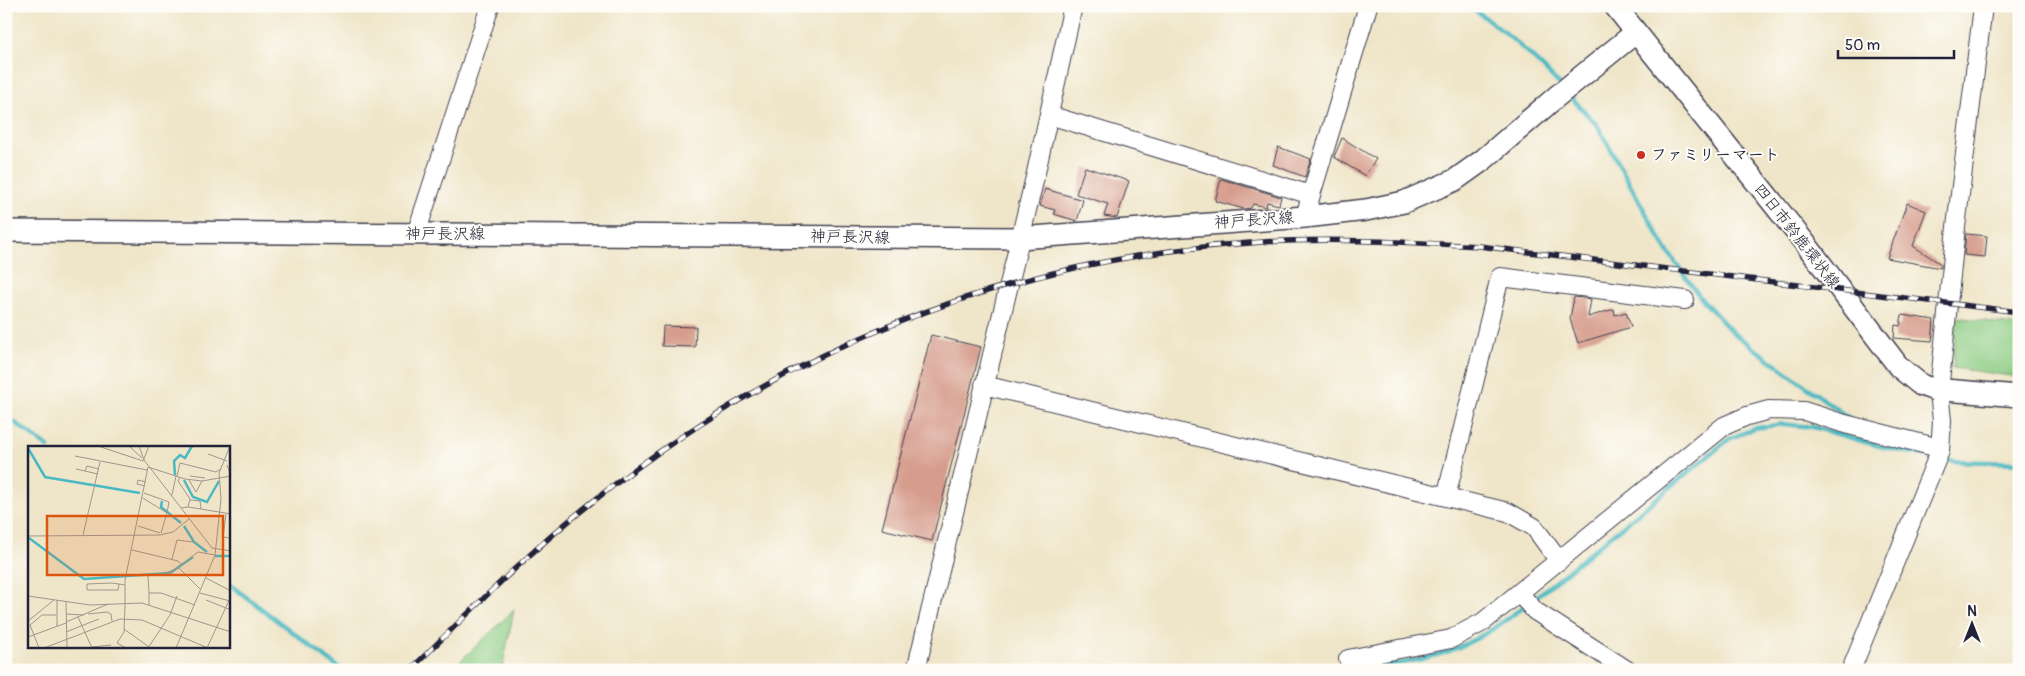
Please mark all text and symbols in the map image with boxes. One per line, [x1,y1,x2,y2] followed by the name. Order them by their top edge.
[1838,28,1954,60] scale bar
[1845,36,1880,55] text: 50 m
[1651,145,1780,165] place label: ファミリーマート
[1635,149,1647,161] marker: ファミリーマート
[1750,179,1844,293] street label: 四日市鈴鹿環状線
[1213,207,1295,233] street label: 神戸長沢線
[405,224,485,244] street label: 神戸長沢線
[810,226,890,248] street label: 神戸長沢線
[28,446,230,648] inset map
[1948,598,1998,648] north arrow
[1967,603,1977,620] text: N

